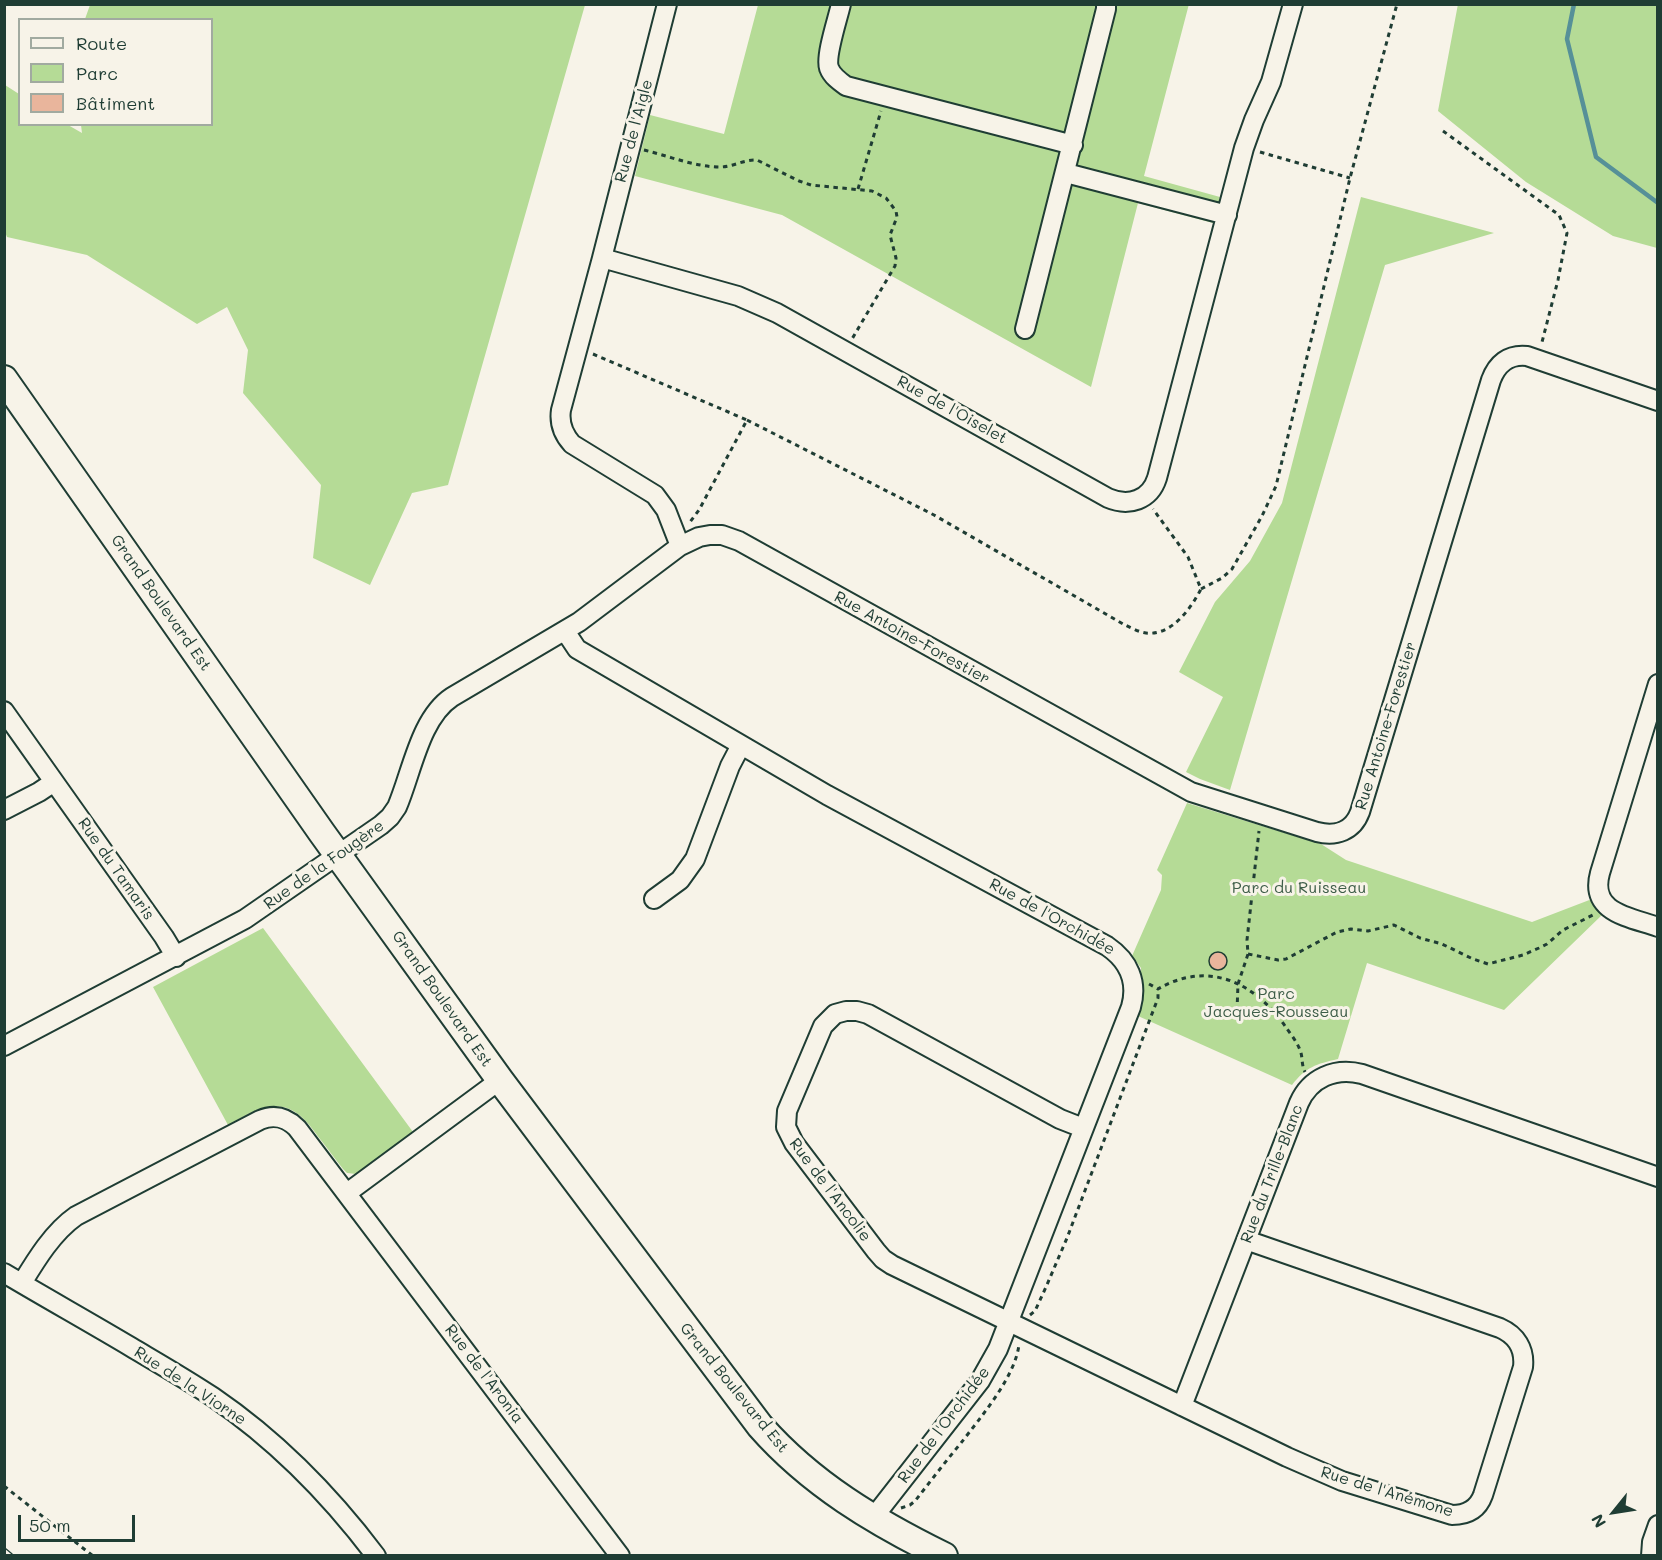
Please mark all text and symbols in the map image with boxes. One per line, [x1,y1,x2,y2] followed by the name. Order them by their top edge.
[18,18,213,126] legend
[76,31,127,55] text: Route
[76,61,118,85] text: Parc
[611,77,657,185] street label: Rue de l'Aigle
[76,91,155,115] text: Bâtiment
[894,372,1010,448] street label: Rue de l'Oiselet
[107,531,215,675] street label: Grand Boulevard Est
[831,587,993,689] street label: Rue Antoine-Forestier
[1351,640,1421,812] street label: Rue Antoine-Forestier
[74,814,158,924] street label: Rue du Tamaris
[260,816,388,914] street label: Rue de la Fougère
[986,874,1118,960] street label: Rue de l'Orchidée
[1232,878,1366,898] park label: Parc du Ruisseau
[388,927,496,1071] street label: Grand Boulevard Est
[1204,984,1348,1022] park label: Parc Jacques-Rousseau
[1237,1102,1307,1246] street label: Rue du Trille-Blanc
[785,1135,875,1245] street label: Rue de l'Ancolie
[676,1319,792,1457] street label: Grand Boulevard Est
[441,1321,527,1427] street label: Rue de l'Aronia
[130,1343,250,1429] street label: Rue de la Viorne
[894,1363,994,1487] street label: Rue de l'Orchidée
[1318,1463,1456,1521] street label: Rue de l'Anémone
[1584,1482,1644,1542] north arrow
[21,1503,138,1541] scale bar
[1586,1511,1610,1532] text: N
[29,1513,71,1537] text: 50 m

